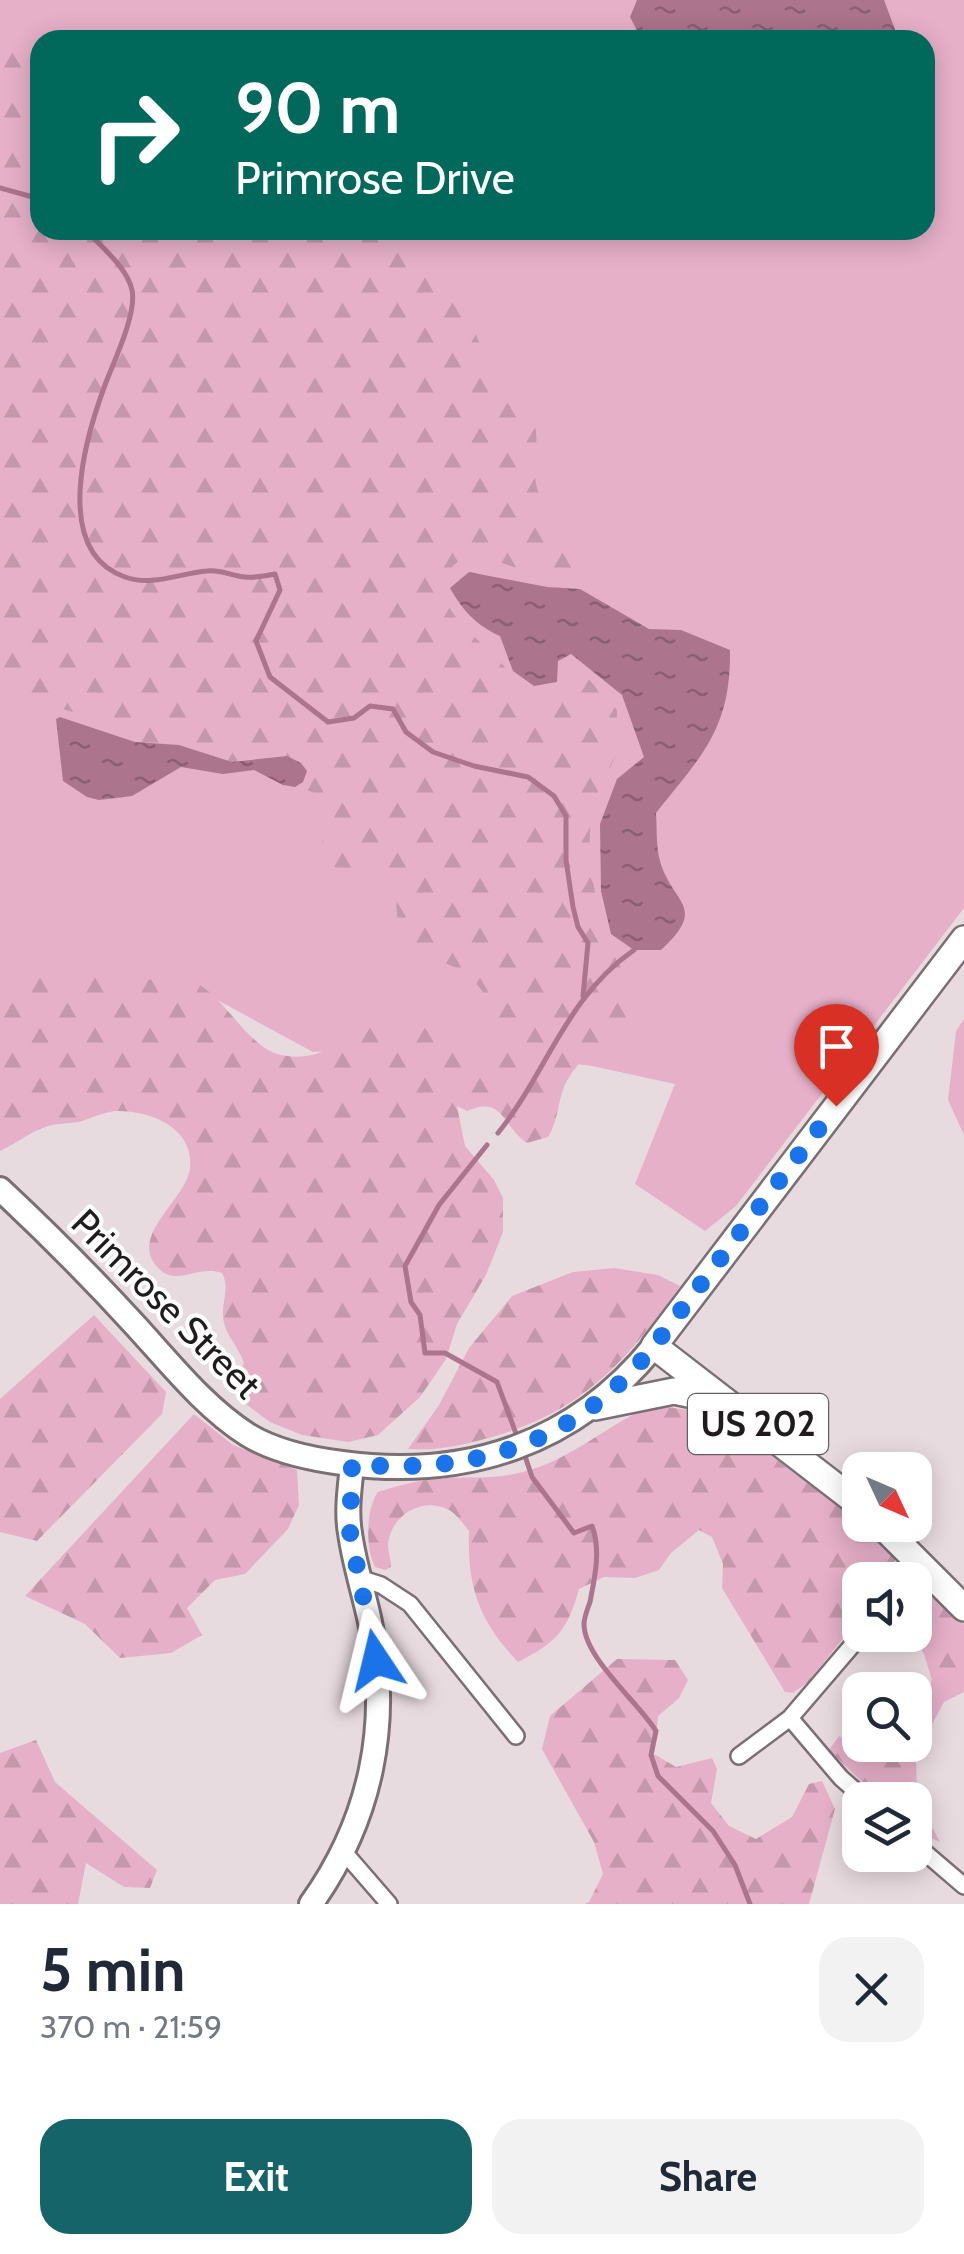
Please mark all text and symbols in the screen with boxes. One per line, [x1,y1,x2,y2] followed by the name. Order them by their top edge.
[235,65,400,151] text: 90 m
[70,70,200,200] icon: right
[235,151,515,205] text: Primrose Drive
[794,1004,879,1107] pin
[809,1019,864,1074] icon: arrive
[62,1199,271,1408] street label: Primrose Street
[688,1394,828,1454] road number: US 202
[842,1452,932,1542] north arrow
[842,1452,932,1872] map controls
[842,1562,932,1652] button: sound
[324,1608,428,1712] position arrow
[842,1672,932,1762] button: search
[842,1782,932,1872] button: layers
[40,1933,185,2006] text: 5 min
[819,1937,924,2042] button: close
[40,2007,222,2046] text: 370 m · 21:59
[40,2119,472,2234] button: Exit
[492,2119,924,2234] button: Share

